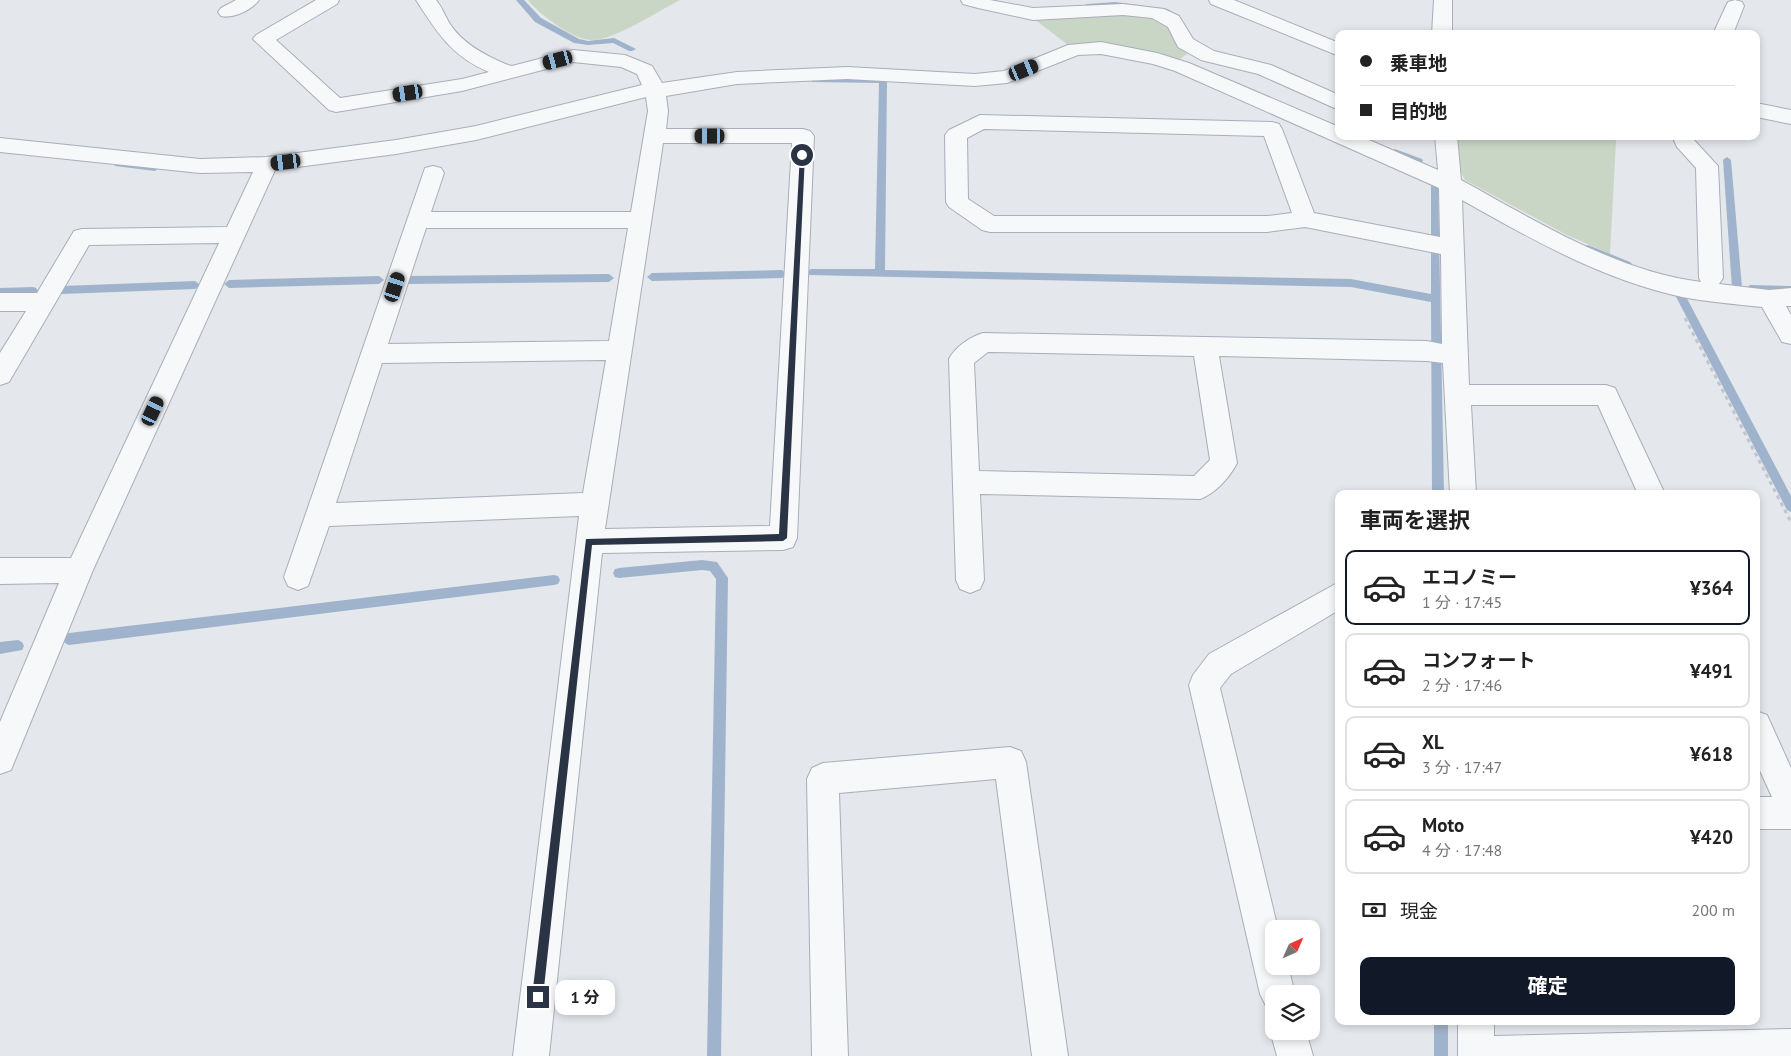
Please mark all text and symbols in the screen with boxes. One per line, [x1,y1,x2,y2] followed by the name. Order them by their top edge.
[541,49,574,71] car
[1390,51,1447,75] text: 乗車地
[1007,57,1040,83] car
[392,83,423,103] car
[1390,99,1447,123] text: 目的地
[695,129,725,144] car
[791,144,813,166] route start
[270,153,301,171] car
[383,270,406,304] car
[139,394,166,428] car
[1360,506,1470,534] text: 車両を選択
[1362,565,1407,610] icon: car
[1422,565,1517,589] text: エコノミー
[1690,576,1733,600] text: ¥364
[1422,592,1502,612] text: 1 分 · 17:45
[1362,648,1407,693] icon: car
[1422,648,1535,672] text: コンフォート
[1690,659,1733,683] text: ¥491
[1422,675,1502,695] text: 2 分 · 17:46
[1422,730,1444,754] text: XL
[1362,731,1407,776] icon: car
[1690,742,1733,766] text: ¥618
[1422,757,1502,777] text: 3 分 · 17:47
[1422,813,1464,837] text: Moto
[1362,814,1407,859] icon: car
[1690,825,1733,849] text: ¥420
[1422,840,1502,860] text: 4 分 · 17:48
[1360,896,1388,924] icon: cash
[1400,899,1438,923] text: 現金
[1692,900,1735,920] text: 200 m
[1265,920,1320,975] north arrow
[1265,920,1320,1040] map controls
[1360,957,1735,1015] button: 確定
[556,980,616,1014] callout: 1 分
[1265,985,1320,1040] button: layers
[527,986,549,1008] route end
[570,987,600,1007] text: 1 分

